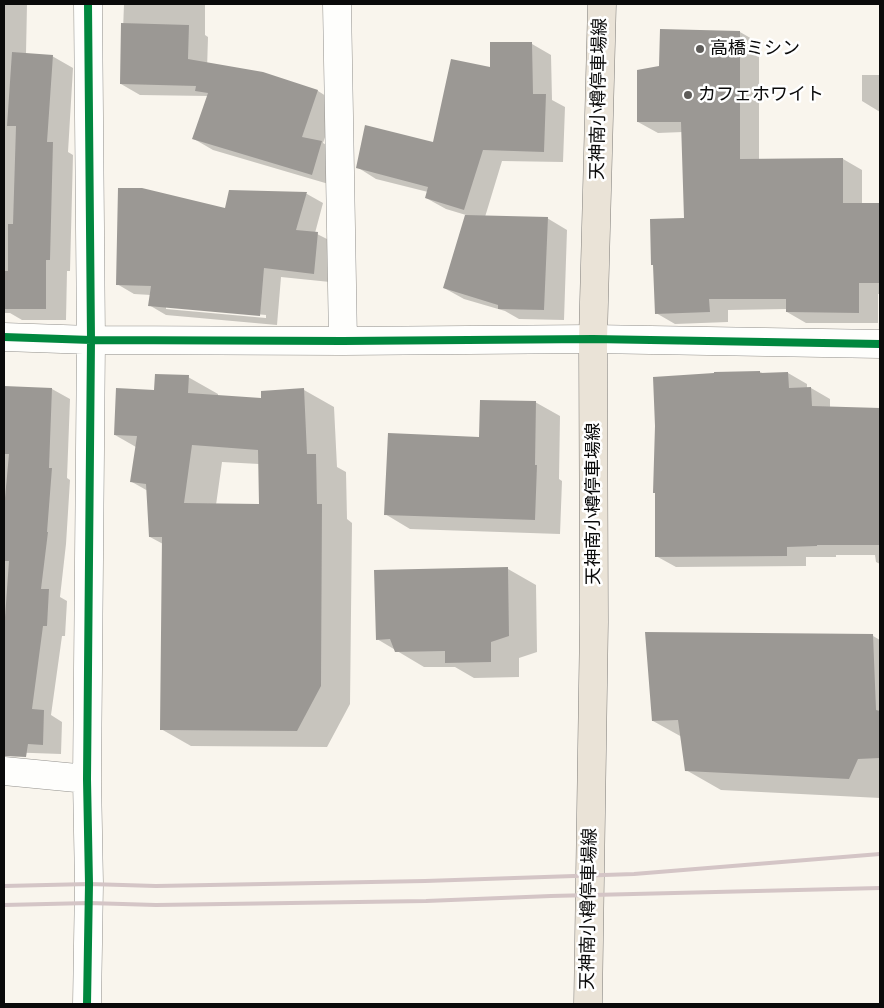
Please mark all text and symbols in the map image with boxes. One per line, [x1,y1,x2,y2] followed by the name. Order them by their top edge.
[587,18,611,180] street label: 天神南小樽停車場線
[710,38,800,60] place label: 高橋ミシン
[694,43,706,55] marker: 高橋ミシン
[698,84,824,106] place label: カフェホワイト
[682,89,694,101] marker: カフェホワイト
[583,423,605,585] street label: 天神南小樽停車場線
[577,828,601,990] street label: 天神南小樽停車場線

